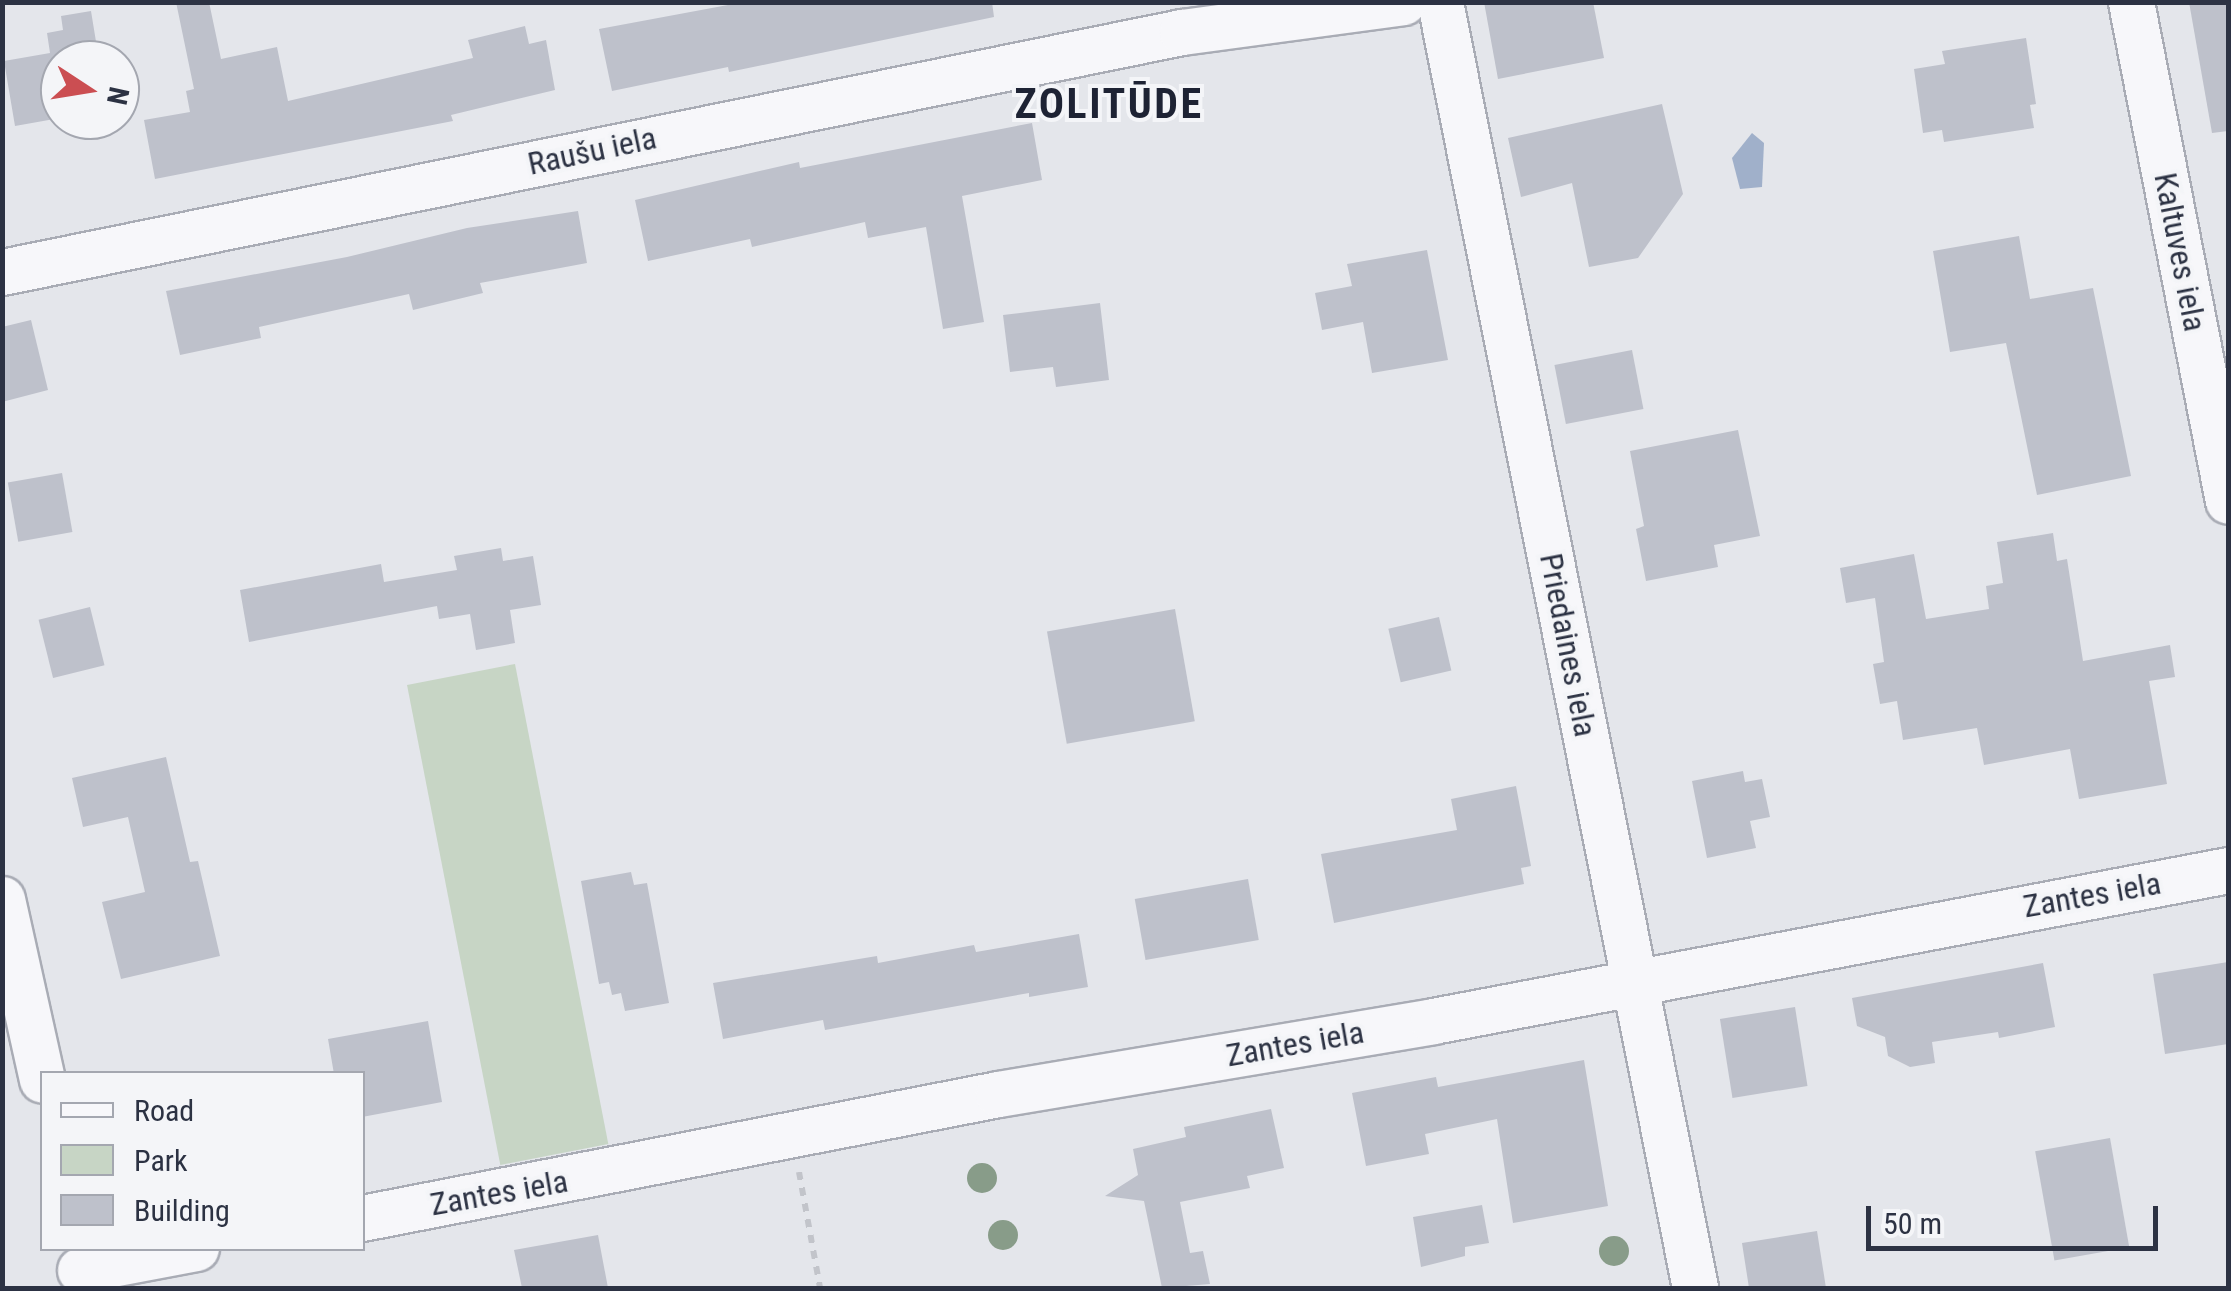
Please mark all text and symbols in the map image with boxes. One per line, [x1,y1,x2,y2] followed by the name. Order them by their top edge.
[40,40,140,140] north arrow
[1014,79,1204,129] district label: ZOLITŪDE
[100,84,136,108] text: N
[524,119,660,183] street label: Raušu iela
[2146,170,2214,334] street label: Kaltuves iela
[1531,550,1605,740] street label: Priedaines iela
[2020,864,2164,926] street label: Zantes iela
[1223,1013,1367,1075] street label: Zantes iela
[40,1071,365,1251] legend
[134,1093,194,1128] text: Road
[134,1143,188,1178] text: Park
[427,1162,571,1224] street label: Zantes iela
[1871,1186,2164,1248] scale bar
[134,1193,230,1228] text: Building
[1883,1206,1942,1241] text: 50 m

